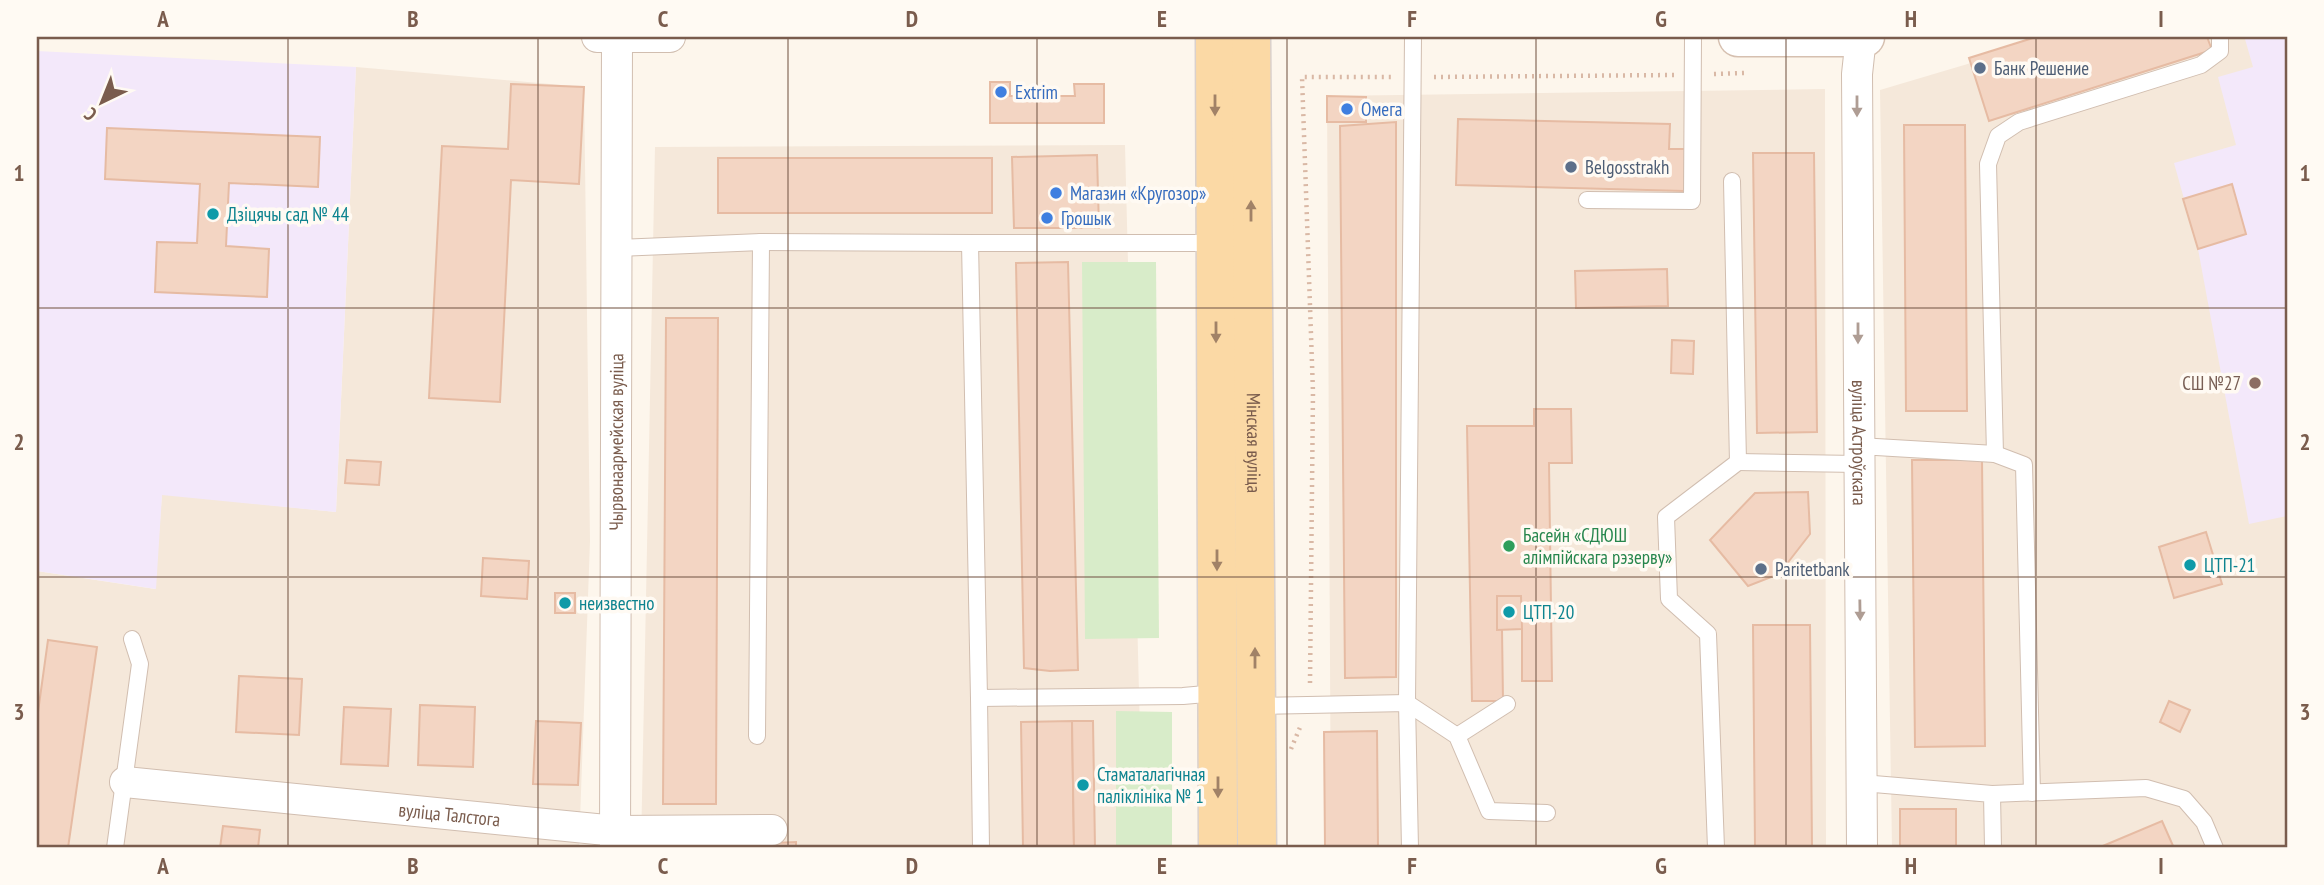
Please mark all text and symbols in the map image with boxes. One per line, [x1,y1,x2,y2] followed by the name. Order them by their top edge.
[156,4,169,33] text: A
[407,4,419,33] text: B
[658,4,669,33] text: C
[906,4,918,33] text: D
[1157,4,1167,33] text: E
[1407,4,1417,33] text: F
[1655,4,1667,33] text: G
[1905,4,1917,33] text: H
[2158,4,2164,33] text: I
[1994,56,2089,80] place label: Банк Решение
[1972,60,1988,76] marker: Банк Решение
[66,66,136,136] north arrow
[1015,80,1058,104] place label: Extrim
[993,84,1009,100] marker: Extrim
[1209,94,1221,116] one-way arrow
[1851,95,1863,117] one-way arrow
[1361,97,1402,121] place label: Омега
[1339,101,1355,117] marker: Омега
[79,102,102,126] text: С
[1585,155,1669,179] place label: Belgosstrakh
[14,158,25,187] text: 1
[2300,158,2311,187] text: 1
[1563,159,1579,175] marker: Belgosstrakh
[1070,181,1206,205] place label: Магазин «Кругозор»
[1048,185,1064,201] marker: Магазин «Кругозор»
[1245,200,1257,222] one-way arrow
[227,202,350,226] place label: Дзіцячы сад № 44
[205,206,221,222] marker: Дзіцячы сад № 44
[1061,206,1112,230] place label: Грошык
[1039,210,1055,226] marker: Грошык
[1210,322,1222,344] one-way arrow
[1852,323,1864,345] one-way arrow
[604,353,628,531] street label: Чырвонаармейская вуліца
[2182,371,2241,395] place label: СШ №27
[2247,375,2263,391] marker: СШ №27
[1847,380,1872,506] street label: вуліца Астроўскага
[1242,393,1266,493] street label: Мінская вуліца
[14,427,25,456] text: 2
[2300,427,2311,456] text: 2
[1523,523,1672,569] place label: Басейн «СДЮШ алімпійскага рэзерву»
[1501,538,1517,554] marker: Басейн «СДЮШ алімпійскага рэзерву»
[1211,549,1223,571] one-way arrow
[2204,553,2255,577] place label: ЦТП-21
[1775,557,1850,581] place label: Paritetbank
[2182,557,2198,573] marker: ЦТП-21
[1753,561,1769,577] marker: Paritetbank
[579,591,655,615] place label: неизвестно
[557,595,573,611] marker: неизвестно
[1854,599,1866,621] one-way arrow
[1523,600,1574,624] place label: ЦТП-20
[1501,604,1517,620] marker: ЦТП-20
[1249,646,1260,668] one-way arrow
[14,697,25,726] text: 3
[2300,697,2311,726] text: 3
[1097,762,1205,808] place label: Стаматалагічная паліклініка № 1
[1075,777,1091,793] marker: Стаматалагічная паліклініка № 1
[1212,777,1224,799] one-way arrow
[397,797,501,831] street label: вуліца Талстога
[156,851,169,880] text: A
[407,851,419,880] text: B
[658,851,669,880] text: C
[906,851,918,880] text: D
[1157,851,1167,880] text: E
[1407,851,1417,880] text: F
[1655,851,1667,880] text: G
[1905,851,1917,880] text: H
[2158,851,2164,880] text: I

